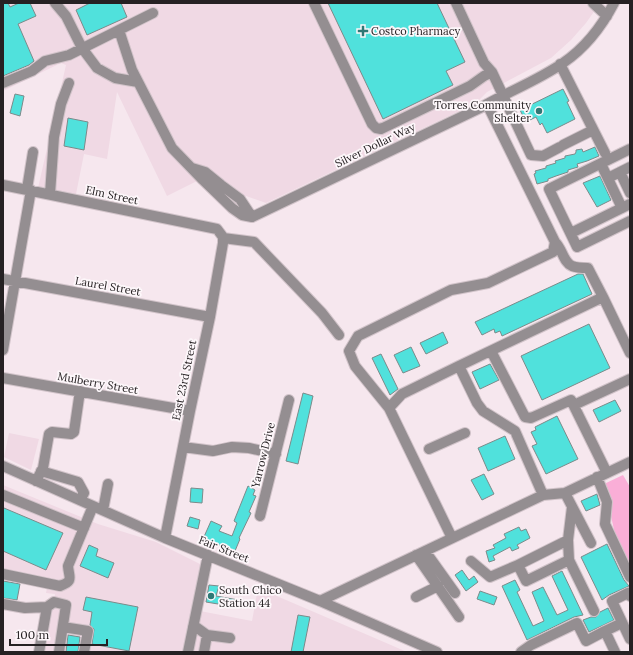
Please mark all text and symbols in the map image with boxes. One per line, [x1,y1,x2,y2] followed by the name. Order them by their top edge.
[371,24,461,38] place label: Costco Pharmacy
[358,26,368,36] marker: Costco Pharmacy
[434,98,531,125] place label: Torres Community Shelter
[534,106,544,116] marker: Torres Community Shelter
[333,120,417,170] street label: Silver Dollar Way
[84,183,140,208] street label: Elm Street
[74,273,143,299] street label: Laurel Street
[169,338,200,422] street label: East 23rd Street
[57,369,140,397] street label: Mulberry Street
[248,421,278,490] street label: Yarrow Drive
[197,533,252,566] street label: Fair Street
[219,583,282,610] place label: South Chico Station 44
[206,591,216,601] marker: South Chico Station 44
[10,621,107,647] scale bar
[16,627,49,642] text: 100 m

